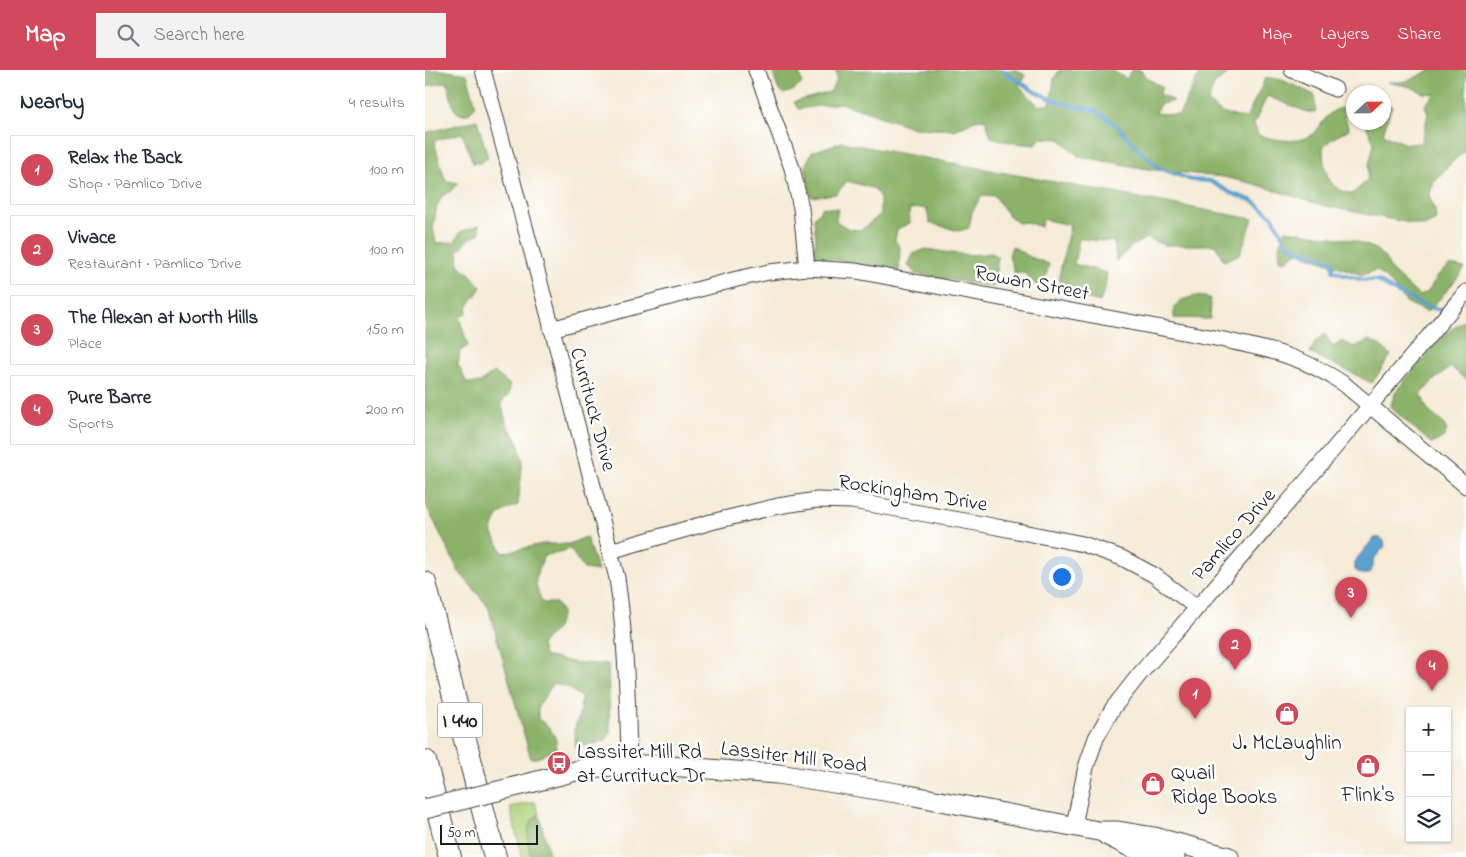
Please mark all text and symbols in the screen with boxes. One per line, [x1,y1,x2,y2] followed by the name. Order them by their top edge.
[96,13,446,58] search box
[25,18,66,53] text: Map
[114,21,142,49] icon: search
[154,22,245,49] text: Search here
[1262,22,1292,48] text: Map
[1320,22,1370,48] text: Layers
[1398,22,1441,48] text: Share
[1346,85,1391,130] north arrow
[20,88,84,118] text: Nearby
[349,91,405,115] text: 4 results
[68,145,182,172] text: Relax the Back
[34,158,40,182] text: 1
[369,158,404,182] text: 100 m
[68,172,202,196] text: Shop · Pamlico Drive
[68,225,116,252] text: Vivace
[33,238,41,262] text: 2
[369,238,404,262] text: 100 m
[68,252,241,276] text: Restaurant · Pamlico Drive
[972,258,1091,310] street label: Rowan Street
[68,305,258,332] text: The Alexan at North Hills
[34,318,40,342] text: 3
[366,318,404,342] text: 150 m
[68,332,102,356] text: Place
[561,344,623,475] street label: Currituck Drive
[68,385,151,412] text: Pure Barre
[34,398,40,422] text: 4
[366,398,404,422] text: 200 m
[68,412,114,436] text: Sports
[836,467,990,523] street label: Rockingham Drive
[1185,482,1284,589] street label: Pamlico Drive
[1049,564,1075,590] your location
[1335,577,1367,618] pin: 3
[1219,629,1251,670] pin: 2
[1416,650,1448,691] pin: 4
[1179,678,1211,719] pin: 1
[1274,701,1300,727] shop icon: J. McLaughlin
[437,702,483,738] road number: I 440
[1406,707,1451,842] map controls
[1406,707,1451,752] button: +
[1232,729,1342,761] place label: J. McLaughlin
[719,734,869,782] street label: Lassiter Mill Road
[577,738,706,792] place label: Lassiter Mill Rd at Currituck Dr
[546,750,572,776] bus stop icon: Lassiter Mill Rd at Currituck Dr
[1406,752,1451,797] button: −
[1355,753,1381,779] shop icon: Flink's
[1171,759,1278,815] place label: Quail Ridge Books
[1140,771,1166,797] shop icon: Quail Ridge Books
[1340,781,1395,811] place label: Flink's
[1406,797,1451,842] button: layers
[440,822,537,845] scale bar
[447,823,475,844] text: 50 m

